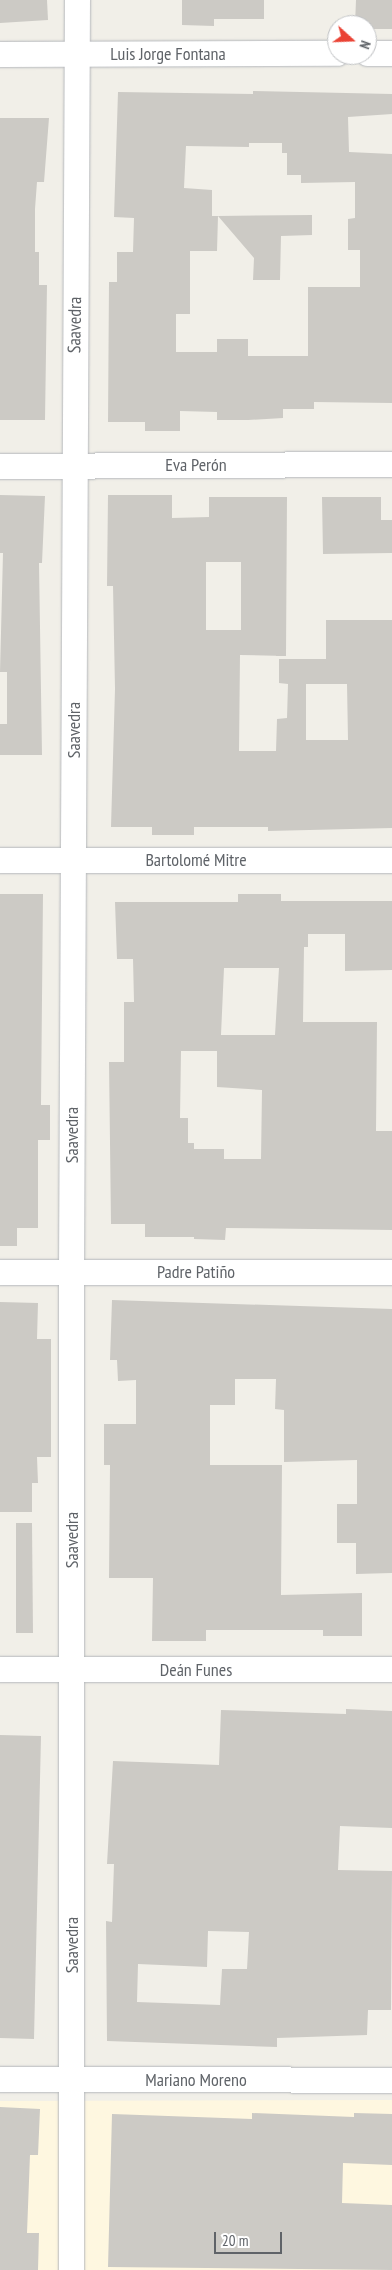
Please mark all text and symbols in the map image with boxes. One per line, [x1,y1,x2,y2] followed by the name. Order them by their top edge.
[327,15,377,65] north arrow
[355,38,375,51] text: N
[110,43,226,65] street label: Luis Jorge Fontana
[64,297,86,353] street label: Saavedra
[165,454,227,476] street label: Eva Perón
[63,702,85,758] street label: Saavedra
[145,849,247,871] street label: Bartolomé Mitre
[61,1107,83,1163] street label: Saavedra
[157,1261,235,1283] street label: Padre Patiño
[61,1512,83,1568] street label: Saavedra
[160,1659,232,1681] street label: Deán Funes
[61,1917,83,1973] street label: Saavedra
[145,2069,247,2091] street label: Mariano Moreno
[217,2222,284,2254] scale bar
[222,2231,248,2250] text: 20 m

